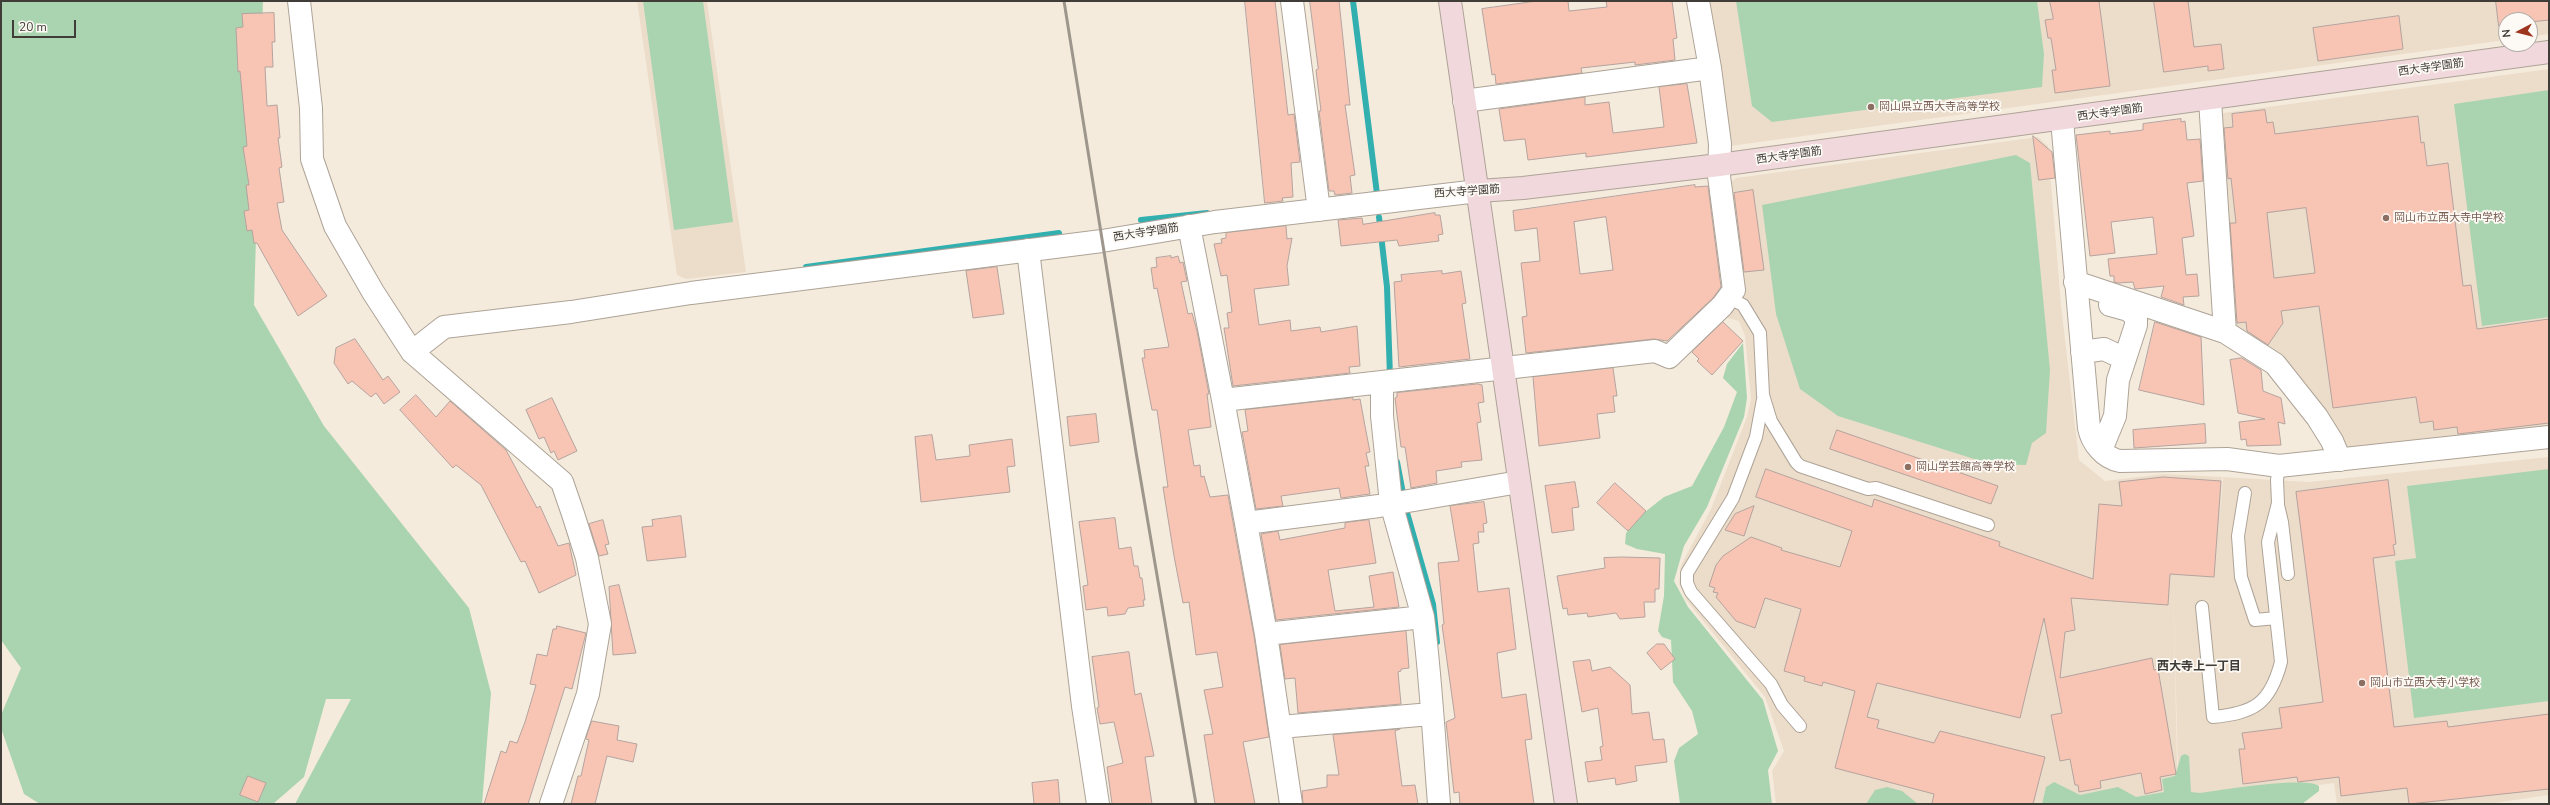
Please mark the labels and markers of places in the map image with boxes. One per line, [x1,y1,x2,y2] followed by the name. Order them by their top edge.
[1879,100,2000,114] place label: 岡山県立西大寺高等学校
[1866,102,1876,112] marker: 岡山県立西大寺高等学校
[2394,211,2504,225] place label: 岡山市立西大寺中学校
[2381,213,2391,223] marker: 岡山市立西大寺中学校
[1916,460,2015,474] place label: 岡山学芸館高等学校
[1903,462,1913,472] marker: 岡山学芸館高等学校
[2370,676,2480,690] place label: 岡山市立西大寺小学校
[2357,678,2367,688] marker: 岡山市立西大寺小学校

